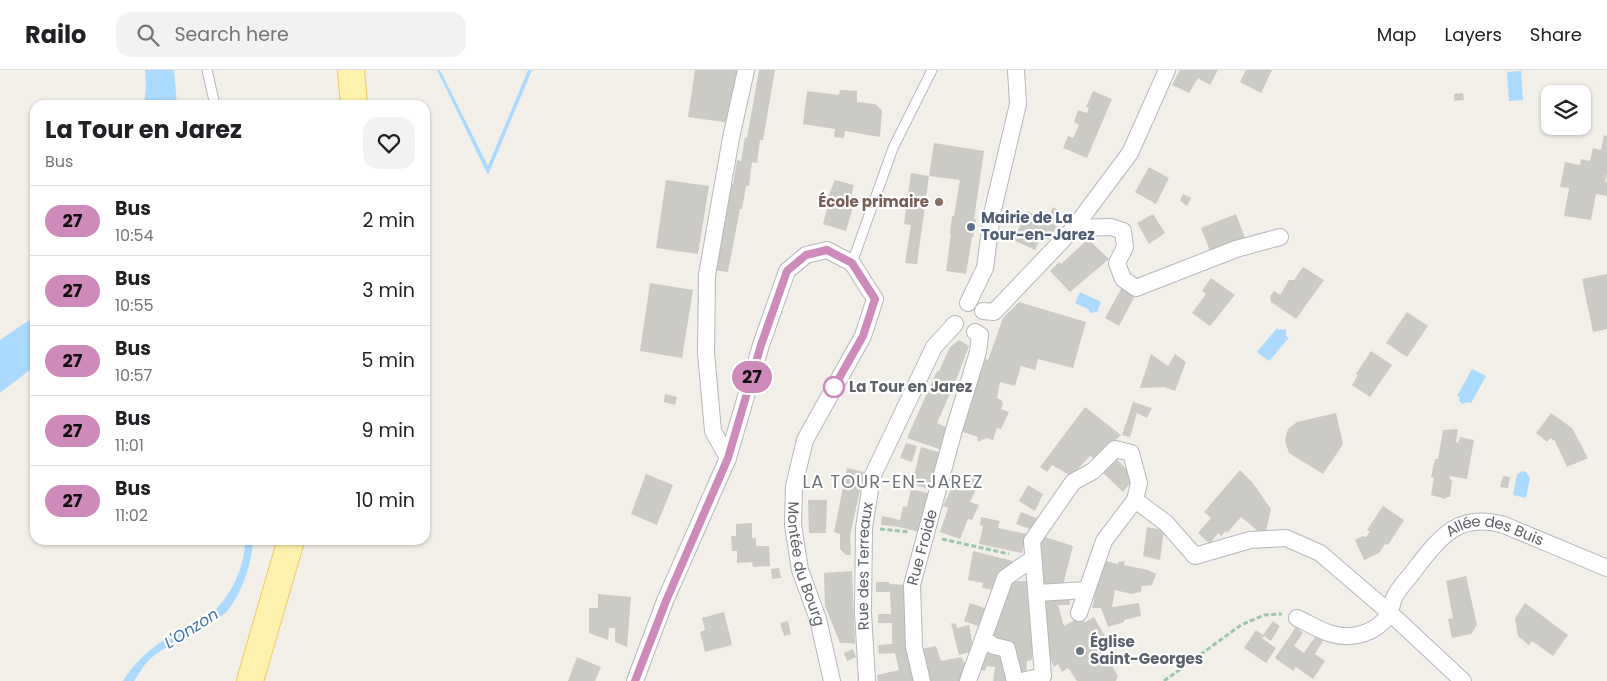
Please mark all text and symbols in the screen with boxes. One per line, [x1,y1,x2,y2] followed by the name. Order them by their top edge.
[116,12,466,57] search box
[25,18,86,51] text: Railo
[134,21,162,49] icon: search
[174,21,289,48] text: Search here
[1377,22,1417,47] text: Map
[1445,22,1502,47] text: Layers
[1530,22,1582,47] text: Share
[1541,85,1591,135] map controls
[1541,85,1591,135] button: layers
[45,113,242,146] text: La Tour en Jarez
[363,117,415,169] button: heart
[45,150,73,173] text: Bus
[818,191,929,212] place label: École primaire
[115,195,151,222] text: Bus
[933,196,945,208] marker: École primaire
[363,207,415,234] text: 2 min
[981,207,1095,245] place label: Mairie de La Tour-en-Jarez
[63,208,82,233] text: 27
[965,221,977,233] marker: Mairie de La Tour-en-Jarez
[115,224,154,247] text: 10:54
[115,265,151,292] text: Bus
[362,277,415,304] text: 3 min
[63,278,82,303] text: 27
[115,294,154,317] text: 10:55
[115,335,151,362] text: Bus
[362,347,415,374] text: 5 min
[63,348,82,373] text: 27
[730,361,774,393] line badge: 27
[115,364,152,387] text: 10:57
[742,364,762,389] text: 27
[823,376,845,398] marker: La Tour en Jarez
[849,376,972,397] place label: La Tour en Jarez
[115,405,151,432] text: Bus
[362,417,415,444] text: 9 min
[63,418,82,443] text: 27
[115,434,144,457] text: 11:01
[802,469,984,494] district label: LA TOUR-EN-JAREZ
[115,475,151,502] text: Bus
[356,487,415,514] text: 10 min
[63,488,82,513] text: 27
[783,501,830,628] street label: Montée du Bourg
[852,501,878,631] street label: Rue des Terreaux
[115,504,148,527] text: 11:02
[901,507,942,588] street label: Rue Froide
[1441,510,1547,551] street label: Allée des Buis
[160,603,223,654] water label: L'Onzon
[1090,631,1203,669] place label: Église Saint-Georges
[1074,645,1086,657] marker: Église Saint-Georges

